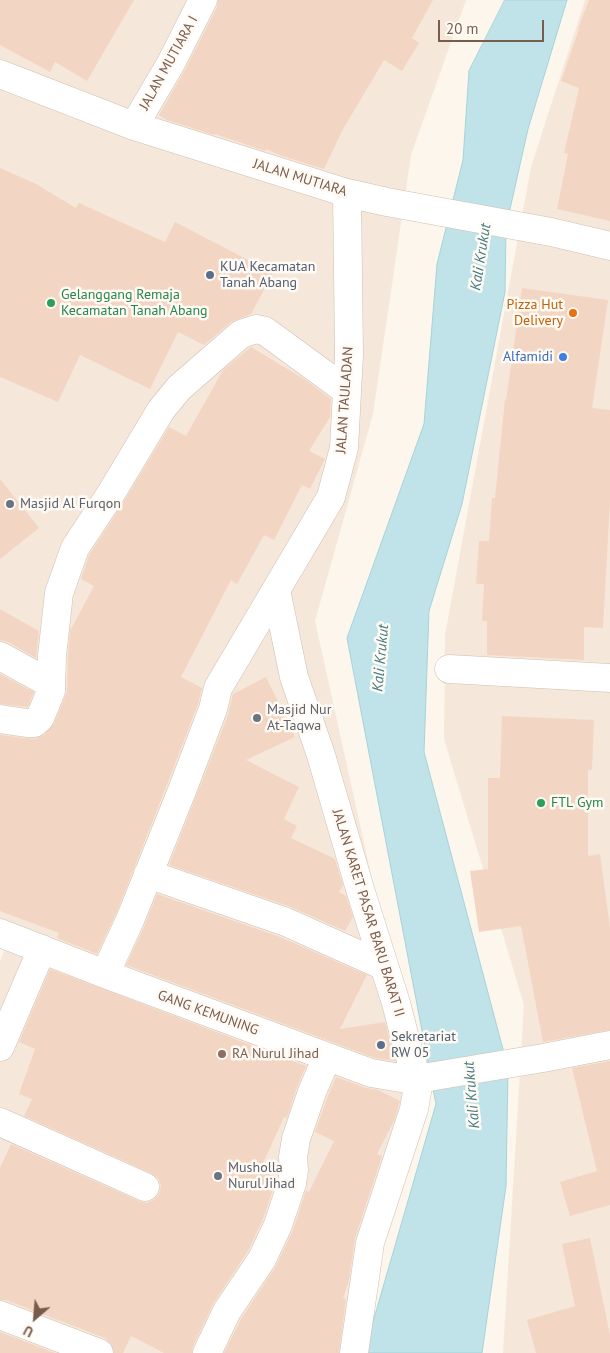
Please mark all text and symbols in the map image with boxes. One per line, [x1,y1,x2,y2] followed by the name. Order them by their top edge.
[440,10,546,42] scale bar
[136,13,202,113] street label: JALAN MUTIARA I
[446,19,479,38] text: 20 m
[251,156,349,200] street label: JALAN MUTIARA
[467,222,495,292] water label: Kali Krukut
[220,259,315,292] place label: KUA Kecamatan Tanah Abang
[204,269,216,281] marker: KUA Kecamatan Tanah Abang
[61,287,208,320] place label: Gelanggang Remaja Kecamatan Tanah Abang
[45,297,57,309] marker: Gelanggang Remaja Kecamatan Tanah Abang
[507,297,563,330] place label: Pizza Hut Delivery
[567,307,579,319] marker: Pizza Hut Delivery
[333,346,357,454] street label: JALAN TAULADAN
[503,349,553,365] place label: Alfamidi
[557,351,569,363] marker: Alfamidi
[20,496,121,512] place label: Masjid Al Furqon
[4,498,16,510] marker: Masjid Al Furqon
[369,624,393,692] water label: Kali Krukut
[267,702,331,734] place label: Masjid Nur At-Taqwa
[251,712,263,724] marker: Masjid Nur At-Taqwa
[551,795,603,811] place label: FTL Gym
[535,797,547,809] marker: FTL Gym
[328,807,408,1019] street label: JALAN KARET PASAR BARU BARAT II
[155,987,261,1039] street label: GANG KEMUNING
[391,1029,456,1062] place label: Sekretariat RW 05
[375,1039,387,1051] marker: Sekretariat RW 05
[232,1046,319,1062] place label: RA Nurul Jihad
[216,1048,228,1060] marker: RA Nurul Jihad
[460,1061,484,1129] water label: Kali Krukut
[228,1160,295,1192] place label: Musholla Nurul Jihad
[212,1170,224,1182] marker: Musholla Nurul Jihad
[10,1293,60,1343] north arrow
[20,1321,36,1341] text: U

